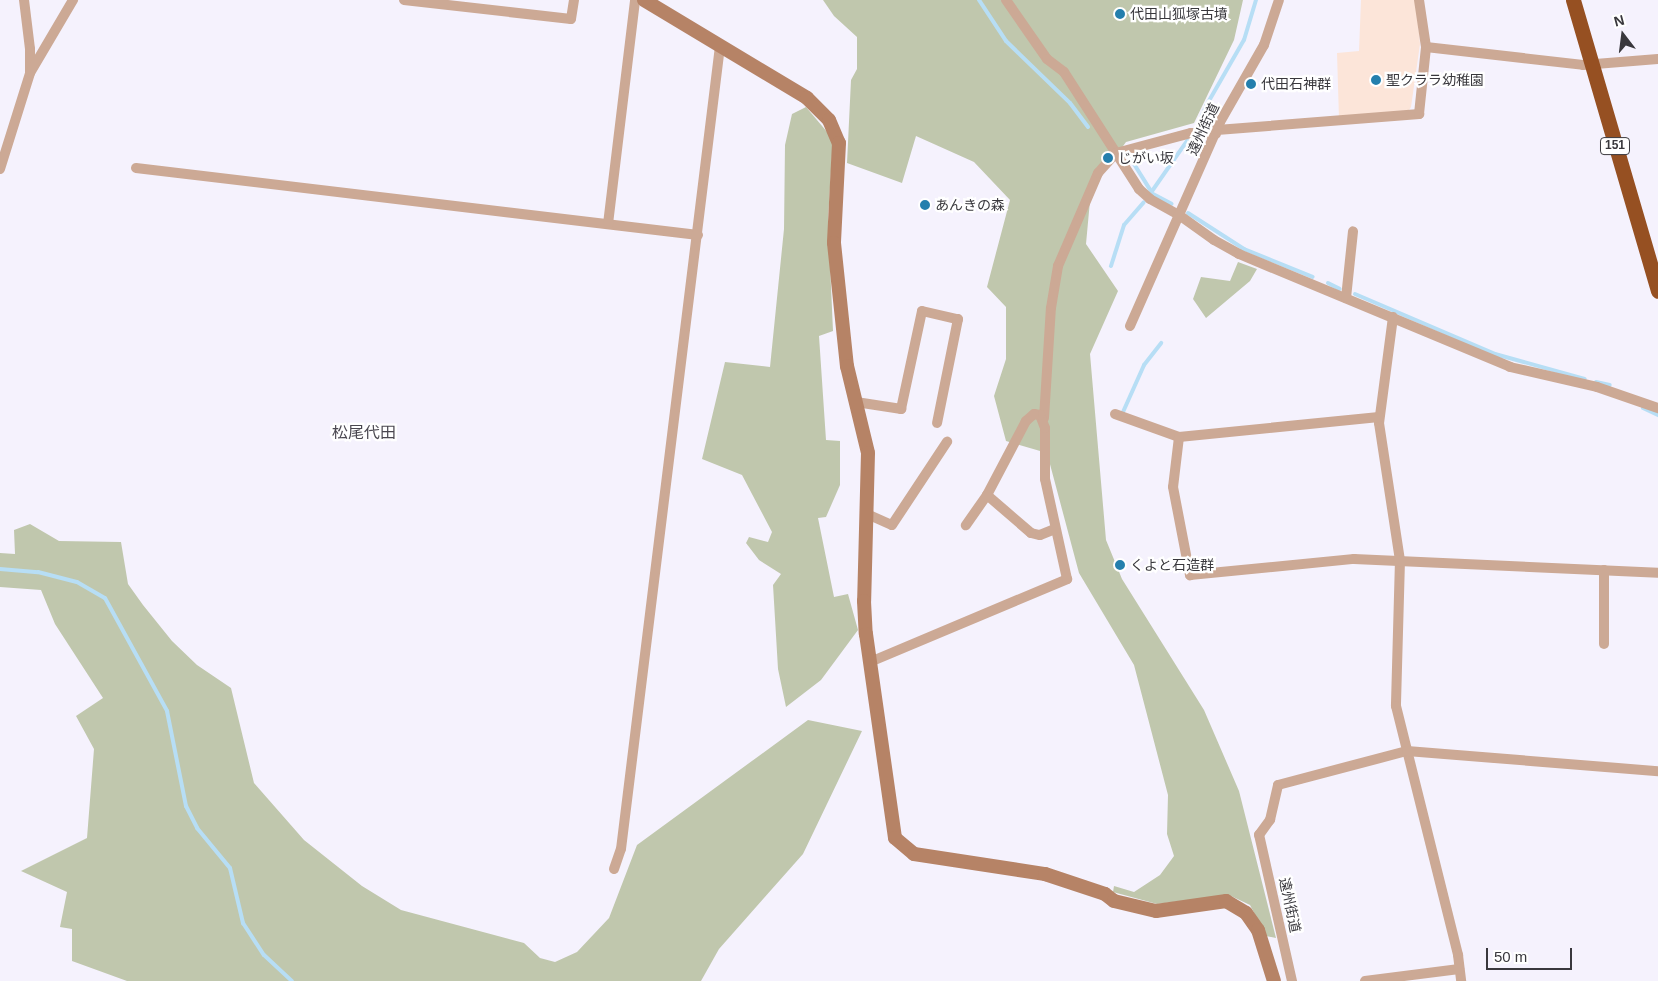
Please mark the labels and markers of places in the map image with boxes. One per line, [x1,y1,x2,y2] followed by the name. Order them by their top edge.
[1130,6,1228,22] place label: 代田山狐塚古墳
[1114,8,1126,20] marker: 代田山狐塚古墳
[1386,72,1484,88] place label: 聖クララ幼稚園
[1370,74,1382,86] marker: 聖クララ幼稚園
[1261,76,1331,92] place label: 代田石神群
[1245,78,1257,90] marker: 代田石神群
[1118,150,1174,166] place label: じがい坂
[1102,152,1114,164] marker: じがい坂
[935,197,1005,213] place label: あんきの森
[919,199,931,211] marker: あんきの森
[1130,557,1214,573] place label: くよと石造群
[1114,559,1126,571] marker: くよと石造群

